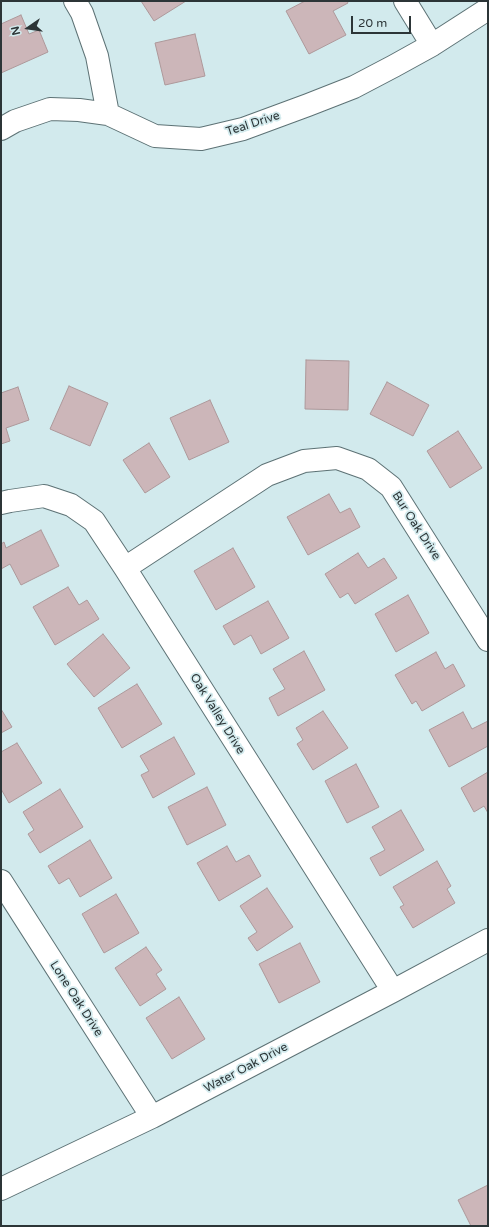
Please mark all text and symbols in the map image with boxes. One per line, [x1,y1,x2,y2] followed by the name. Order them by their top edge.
[8,8,48,48] north arrow
[353,8,413,34] scale bar
[358,16,387,30] text: 20 m
[8,25,23,37] text: N
[224,109,282,139] street label: Teal Drive
[388,489,444,563] street label: Bur Oak Drive
[186,671,248,757] street label: Oak Valley Drive
[46,959,106,1039] street label: Lone Oak Drive
[202,1040,290,1096] street label: Water Oak Drive

